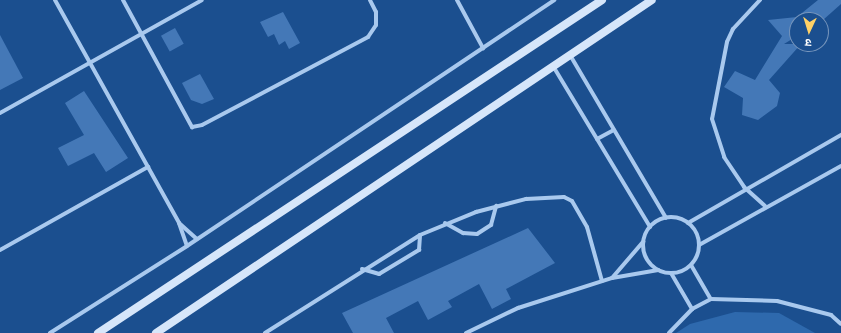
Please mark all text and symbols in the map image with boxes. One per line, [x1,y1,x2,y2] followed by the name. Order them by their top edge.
[789,12,829,52] north arrow
[805,37,812,49] text: उ

